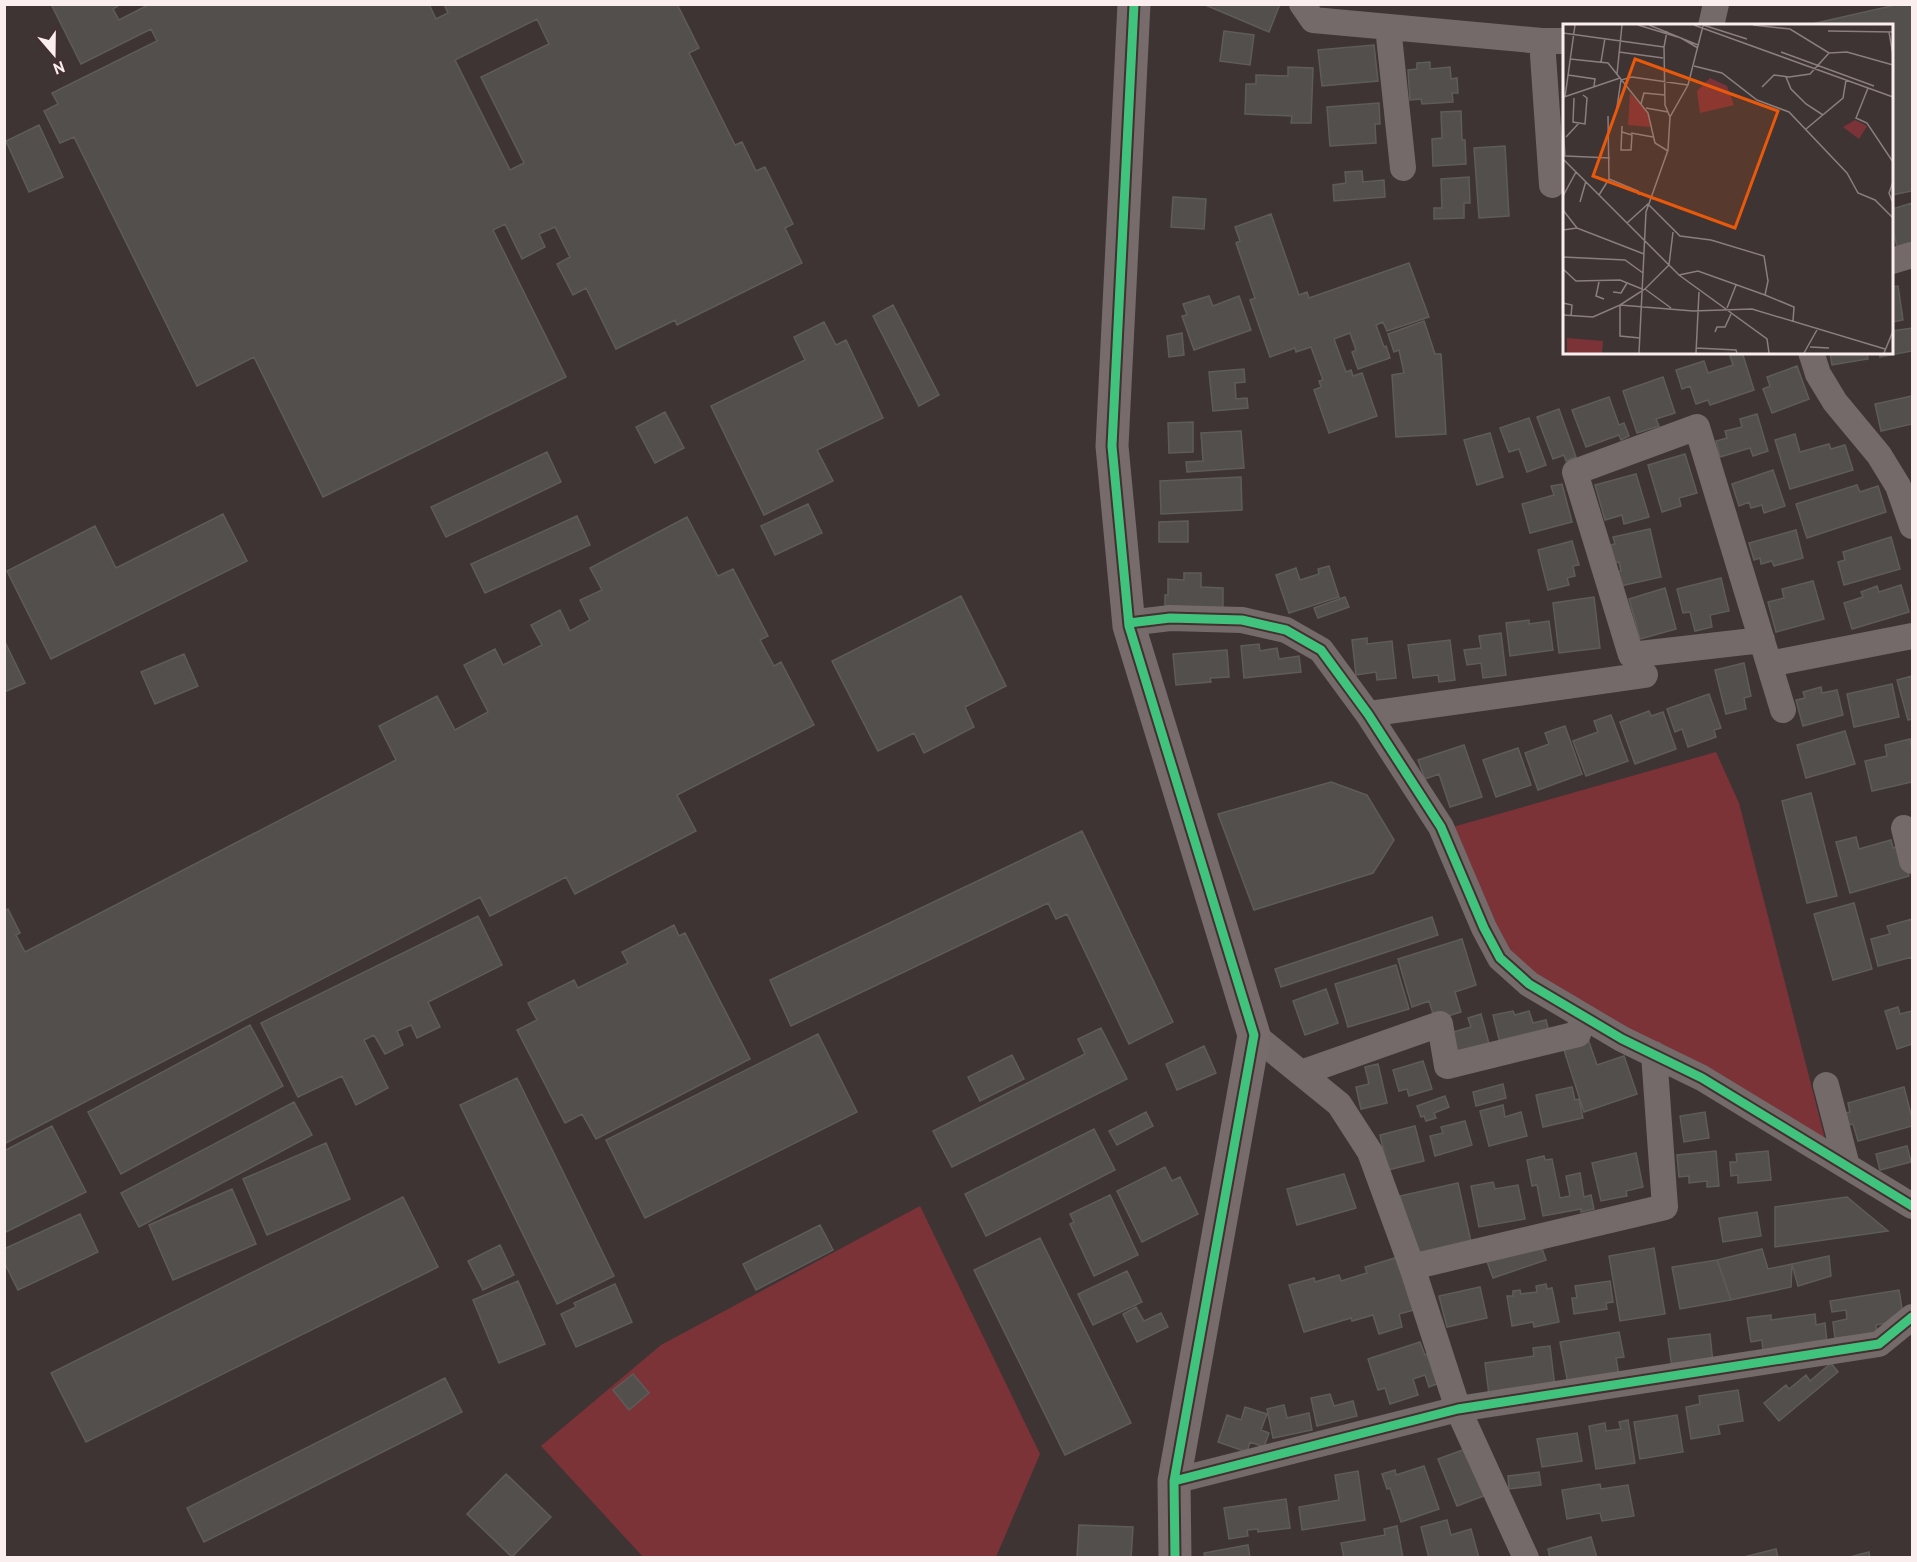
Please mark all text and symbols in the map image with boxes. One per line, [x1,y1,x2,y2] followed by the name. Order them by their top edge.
[24,24,84,84] north arrow
[1563,24,1893,354] inset map
[51,57,67,79] text: N

